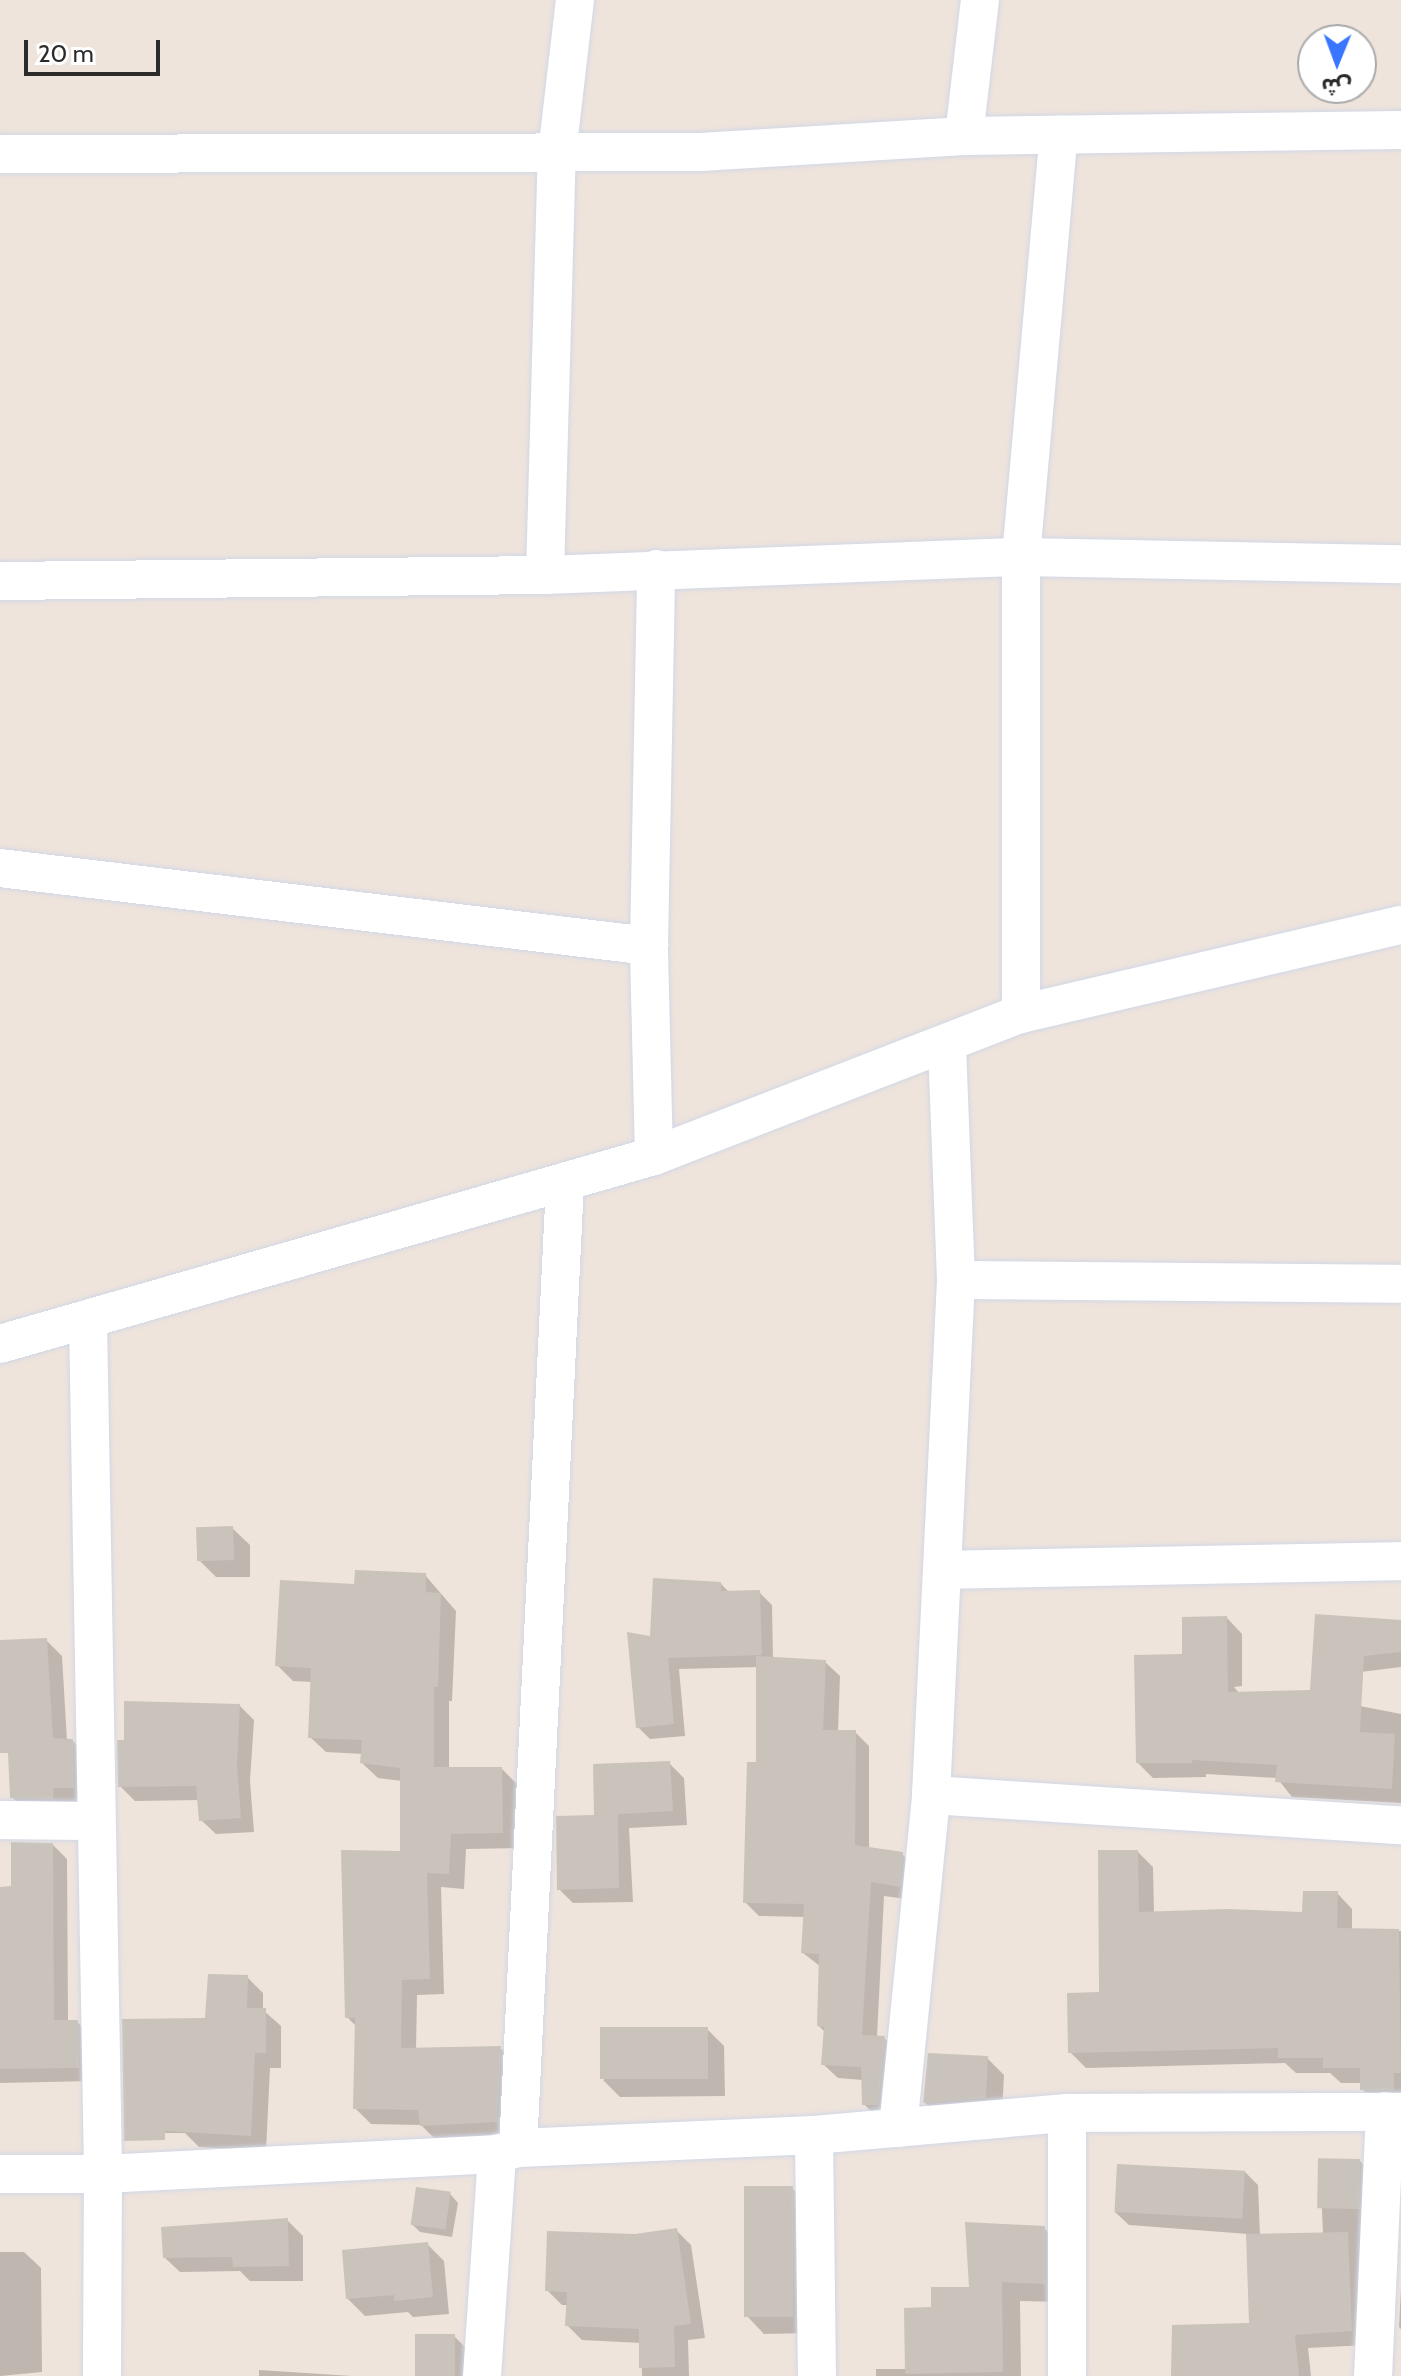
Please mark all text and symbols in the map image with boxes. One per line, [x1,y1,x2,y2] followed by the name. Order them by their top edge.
[28,24,164,74] scale bar
[1297,24,1377,104] north arrow
[38,39,94,68] text: 20 m
[1321,73,1352,100] text: ش

